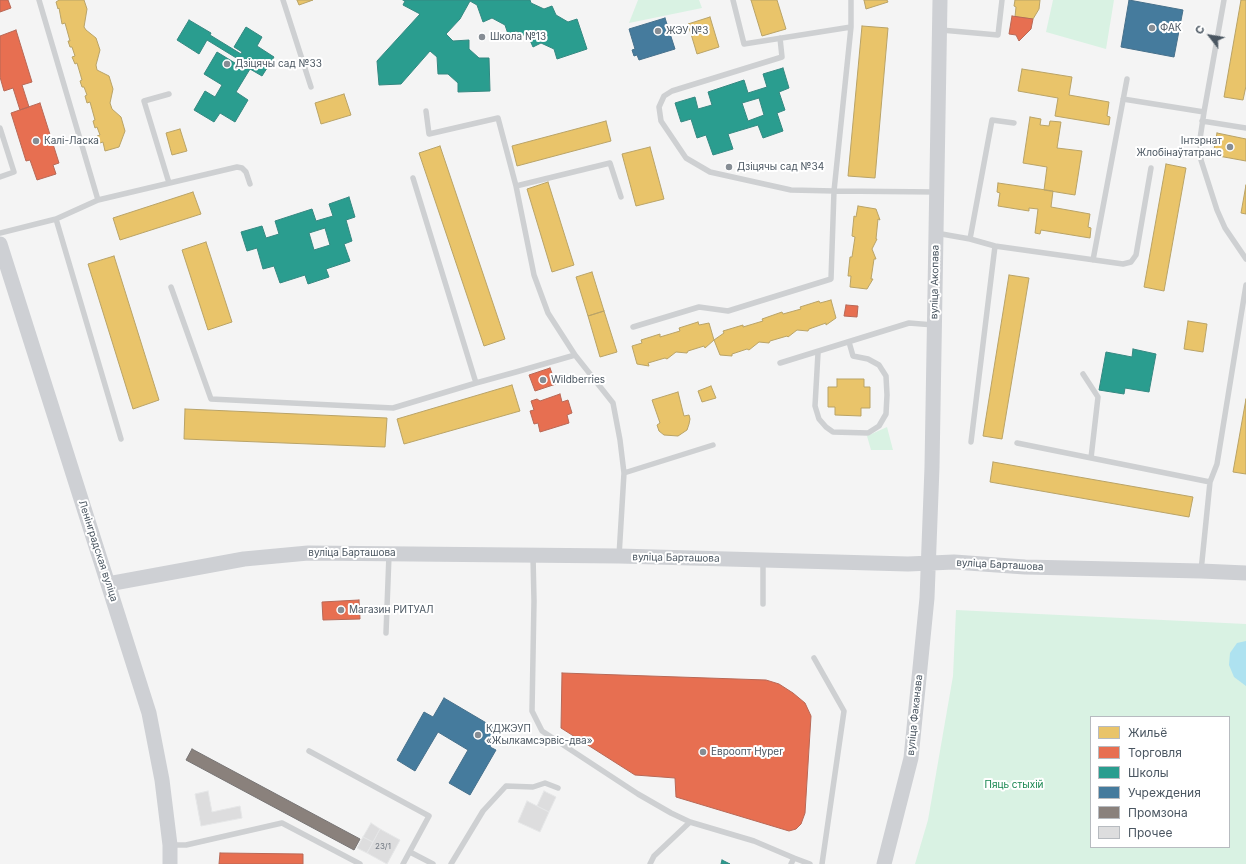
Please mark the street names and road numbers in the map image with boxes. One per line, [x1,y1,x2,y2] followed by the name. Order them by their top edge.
[928,245,942,319] street label: вуліца Акопава
[76,499,120,603] street label: Ленінградская вуліца
[308,547,396,559] street label: вуліца Барташова
[632,551,720,565] street label: вуліца Барташова
[956,557,1044,573] street label: вуліца Барташова
[905,674,925,756] street label: вуліца Факанава

